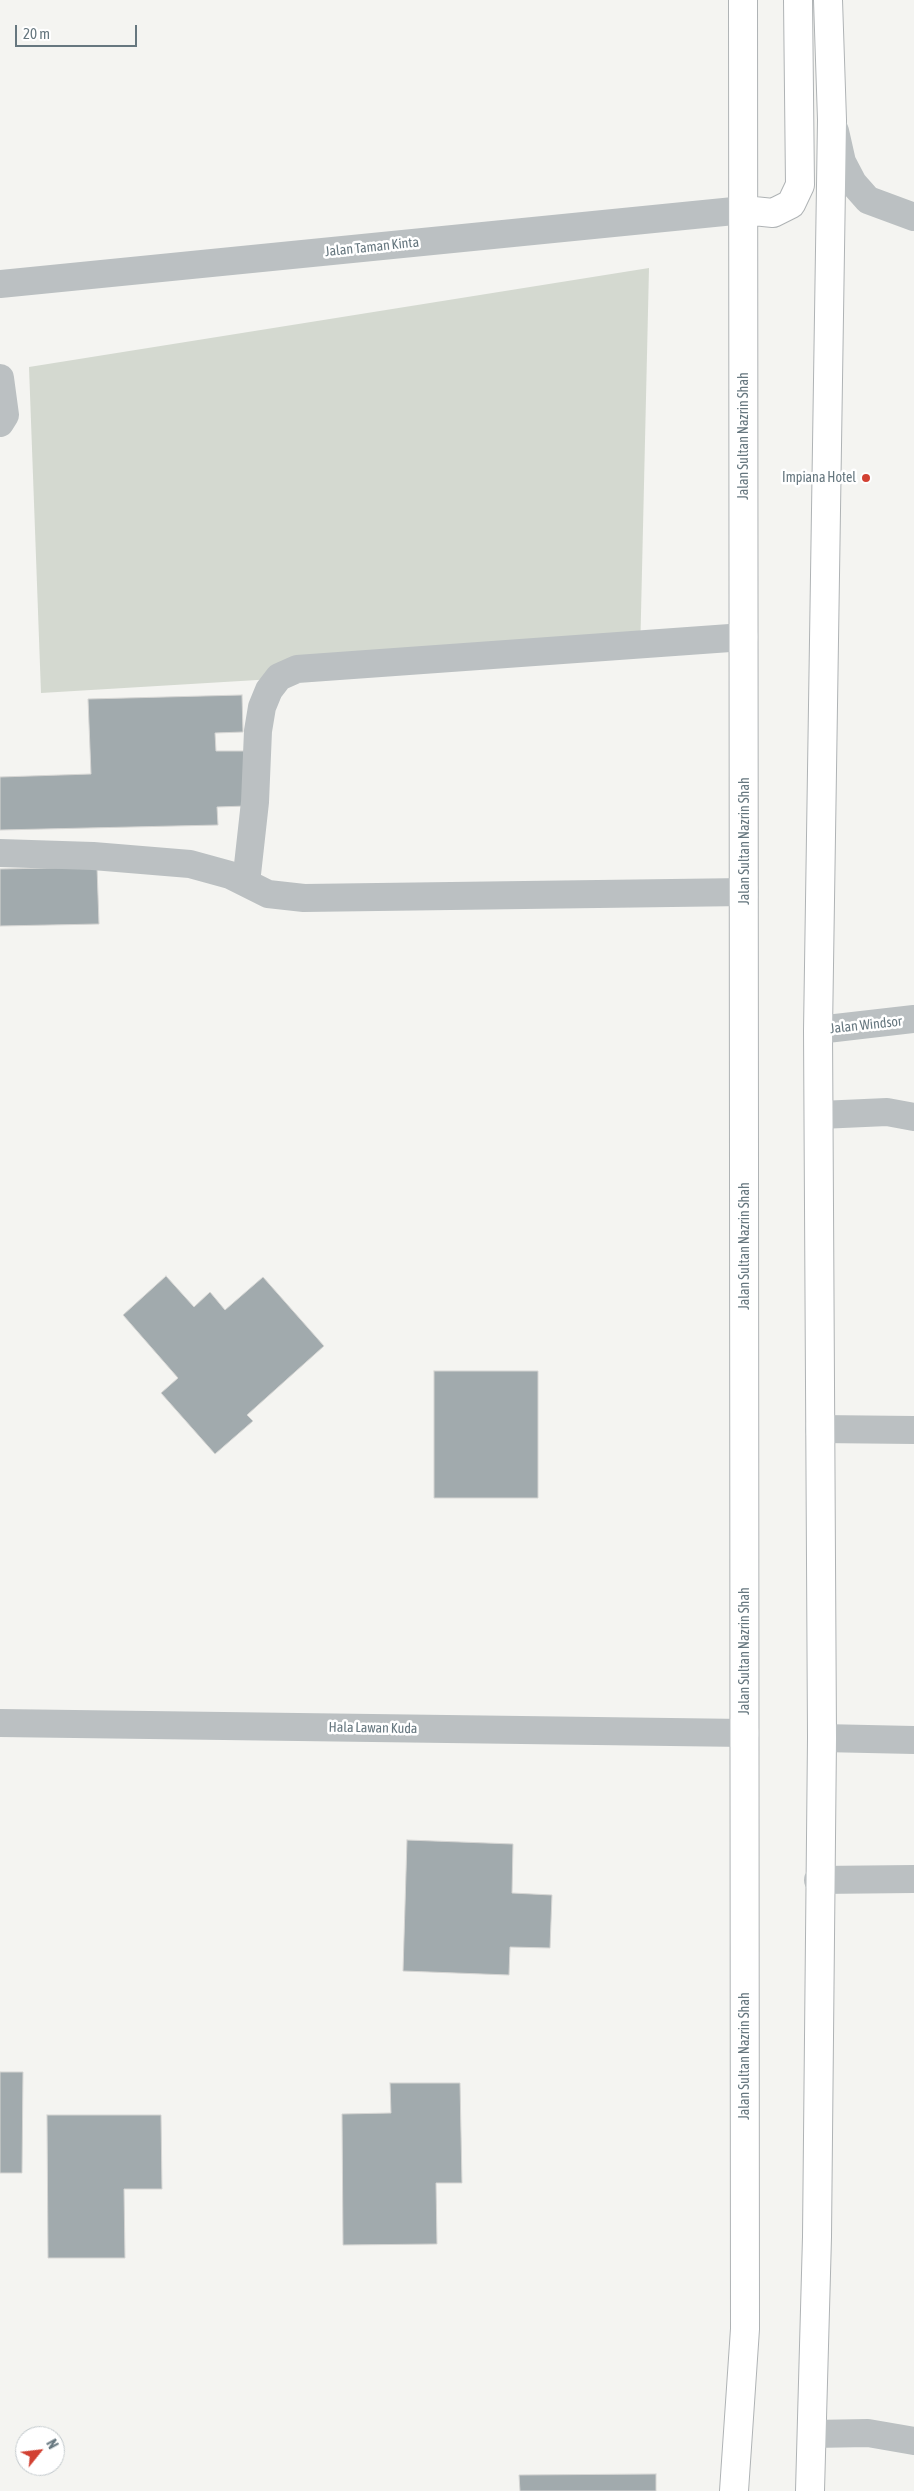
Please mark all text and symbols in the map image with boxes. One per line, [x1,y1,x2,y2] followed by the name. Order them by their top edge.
[18,15,140,47] scale bar
[23,25,50,42] text: 20 m
[324,234,420,260] street label: Jalan Taman Kinta
[736,372,752,500] street label: Jalan Sultan Nazrin Shah
[782,470,856,486] place label: Impiana Hotel
[860,472,872,484] marker: Impiana Hotel
[737,777,753,905] street label: Jalan Sultan Nazrin Shah
[829,1013,903,1037] street label: Jalan Windsor
[737,1182,753,1310] street label: Jalan Sultan Nazrin Shah
[737,1587,753,1715] street label: Jalan Sultan Nazrin Shah
[328,1719,418,1737] street label: Hala Lawan Kuda
[737,1992,753,2120] street label: Jalan Sultan Nazrin Shah
[15,2426,65,2476] north arrow
[43,2437,61,2452] text: N

